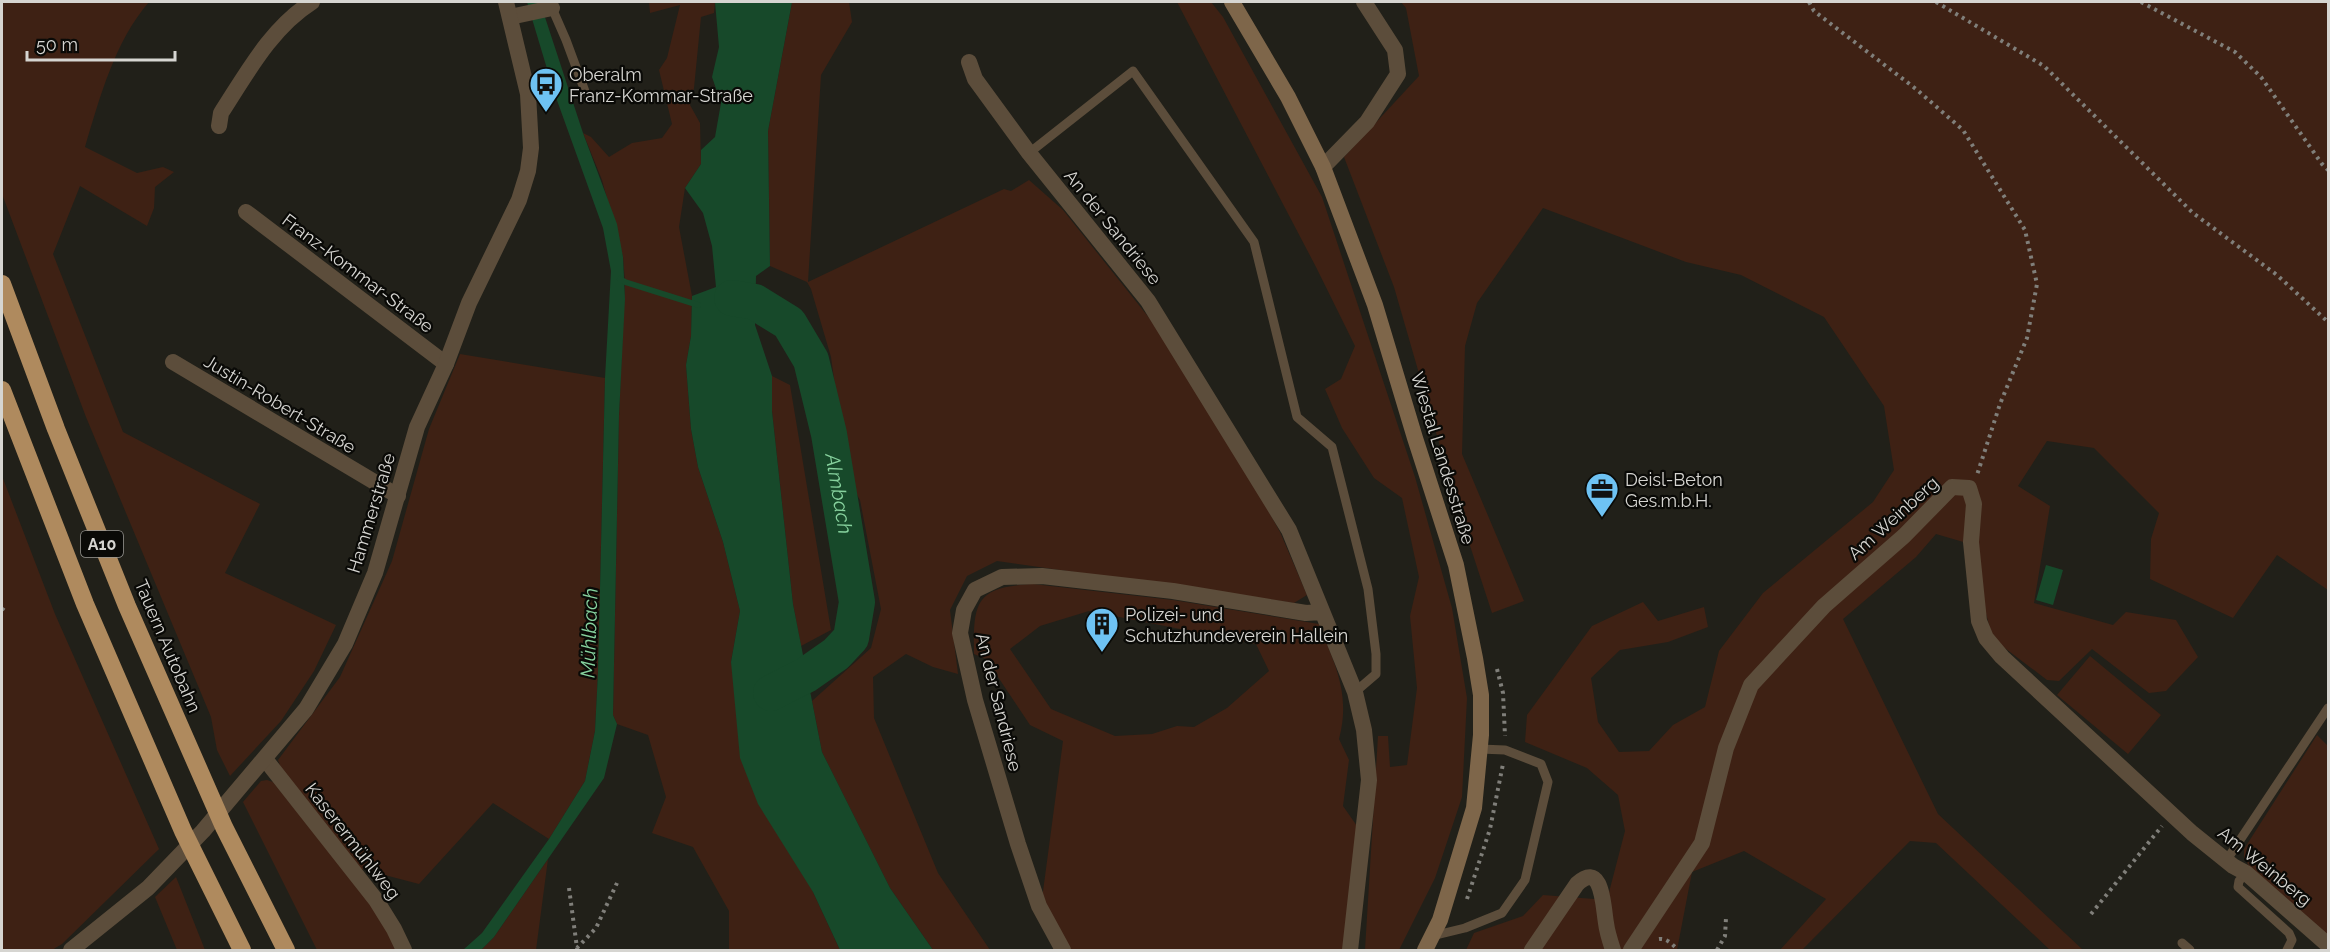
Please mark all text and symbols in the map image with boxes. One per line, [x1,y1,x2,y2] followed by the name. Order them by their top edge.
[27,24,176,62] scale bar
[36,34,78,55] text: 50 m
[569,64,753,106] place label: Oberalm Franz-Kommar-Straße
[528,66,564,113] bus stop icon: Oberalm Franz-Kommar-Straße
[1060,165,1166,289] street label: An der Sandriese
[278,209,438,337] street label: Franz-Kommar-Straße
[200,350,360,458] street label: Justin-Robert-Straße
[1407,369,1479,547] street label: Wiestal Landesstraße
[343,450,399,575] street label: Hammerstraße
[820,451,857,536] water label: Almbach
[1625,469,1723,511] place label: Deisl-Beton Ges.m.b.H.
[1584,471,1620,518] office icon: Deisl-Beton Ges.m.b.H.
[1844,472,1942,564] street label: Am Weinberg
[81,531,123,557] road number: A10
[131,576,205,716] street label: Tauern Autobahn
[575,588,603,678] water label: Mühlbach
[1125,604,1348,646] place label: Polizei- und Schutzhundeverein Hallein
[1084,606,1120,653] building icon: Polizei- und Schutzhundeverein Hallein
[972,631,1026,774] street label: An der Sandriese
[301,779,405,903] street label: Kaserermühlweg
[2214,822,2316,910] street label: Am Weinberg

